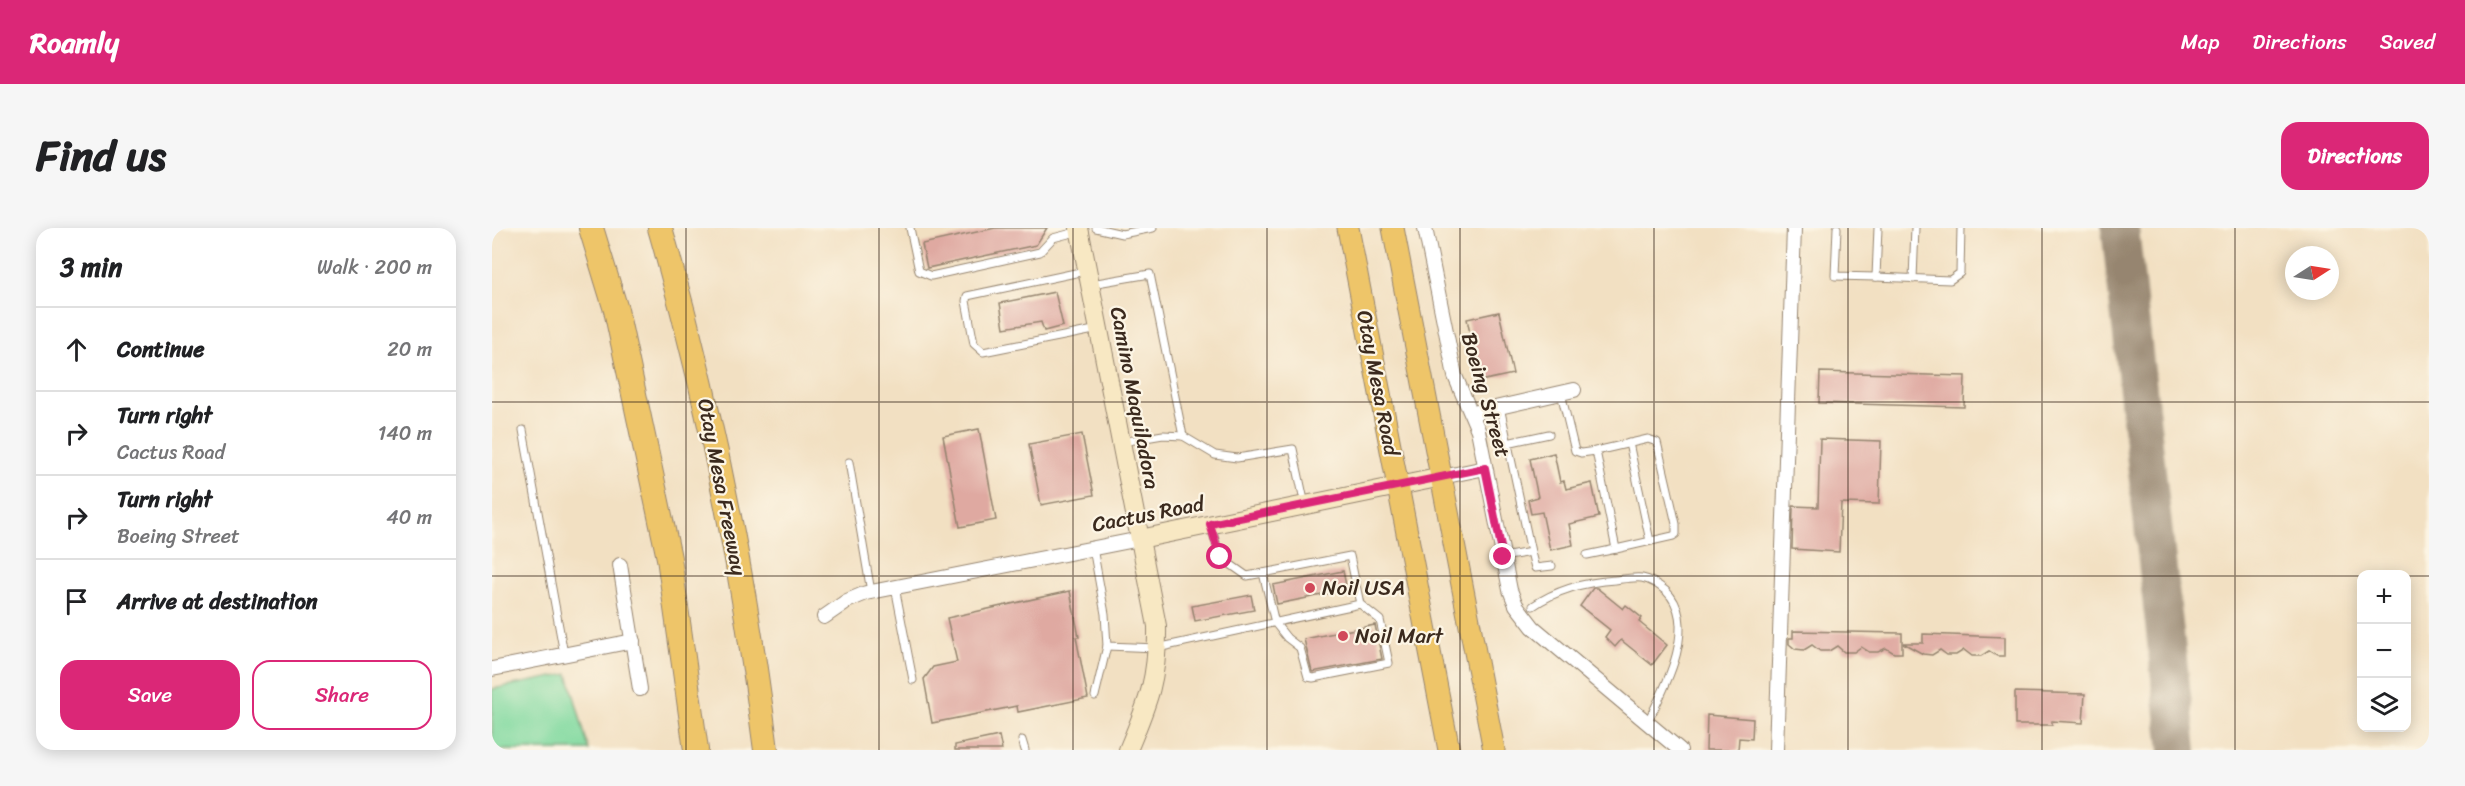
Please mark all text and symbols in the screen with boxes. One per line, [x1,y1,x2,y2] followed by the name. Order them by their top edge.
[30,18,119,67] text: Roamly
[2181,23,2219,61] text: Map
[2252,23,2347,61] text: Directions
[2380,23,2435,61] text: Saved
[36,119,166,193] text: Find us
[2281,122,2429,190] button: Directions
[60,244,122,290] text: 3 min
[2285,246,2339,300] north arrow
[317,250,432,285] text: Walk · 200 m
[1099,304,1171,493] street label: Camino Maquiladora
[1345,307,1411,461] street label: Otay Mesa Road
[1450,328,1522,462] street label: Boeing Street
[117,330,205,369] text: Continue
[387,332,432,367] text: 20 m
[60,333,93,366] icon: ahead
[686,395,758,579] street label: Otay Mesa Freeway
[117,396,212,435] text: Turn right
[378,416,432,451] text: 140 m
[60,417,93,450] icon: right
[117,435,225,470] text: Cactus Road
[117,480,212,519] text: Turn right
[1089,484,1209,543] street label: Cactus Road
[386,500,432,535] text: 40 m
[60,501,93,534] icon: right
[117,519,240,554] text: Boeing Street
[1206,543,1232,569] route start
[1489,543,1515,569] route end
[1322,569,1405,607] place label: Noil USA
[2357,570,2411,732] map controls
[2357,570,2411,624] button: +
[1303,581,1317,595] marker: Noil USA
[117,582,318,621] text: Arrive at destination
[60,585,93,618] icon: arrive
[1355,617,1445,655] place label: Noil Mart
[2357,624,2411,678] button: −
[1336,629,1350,643] marker: Noil Mart
[60,660,240,730] button: Save
[252,660,432,730] button: Share
[2357,678,2411,732] button: layers

